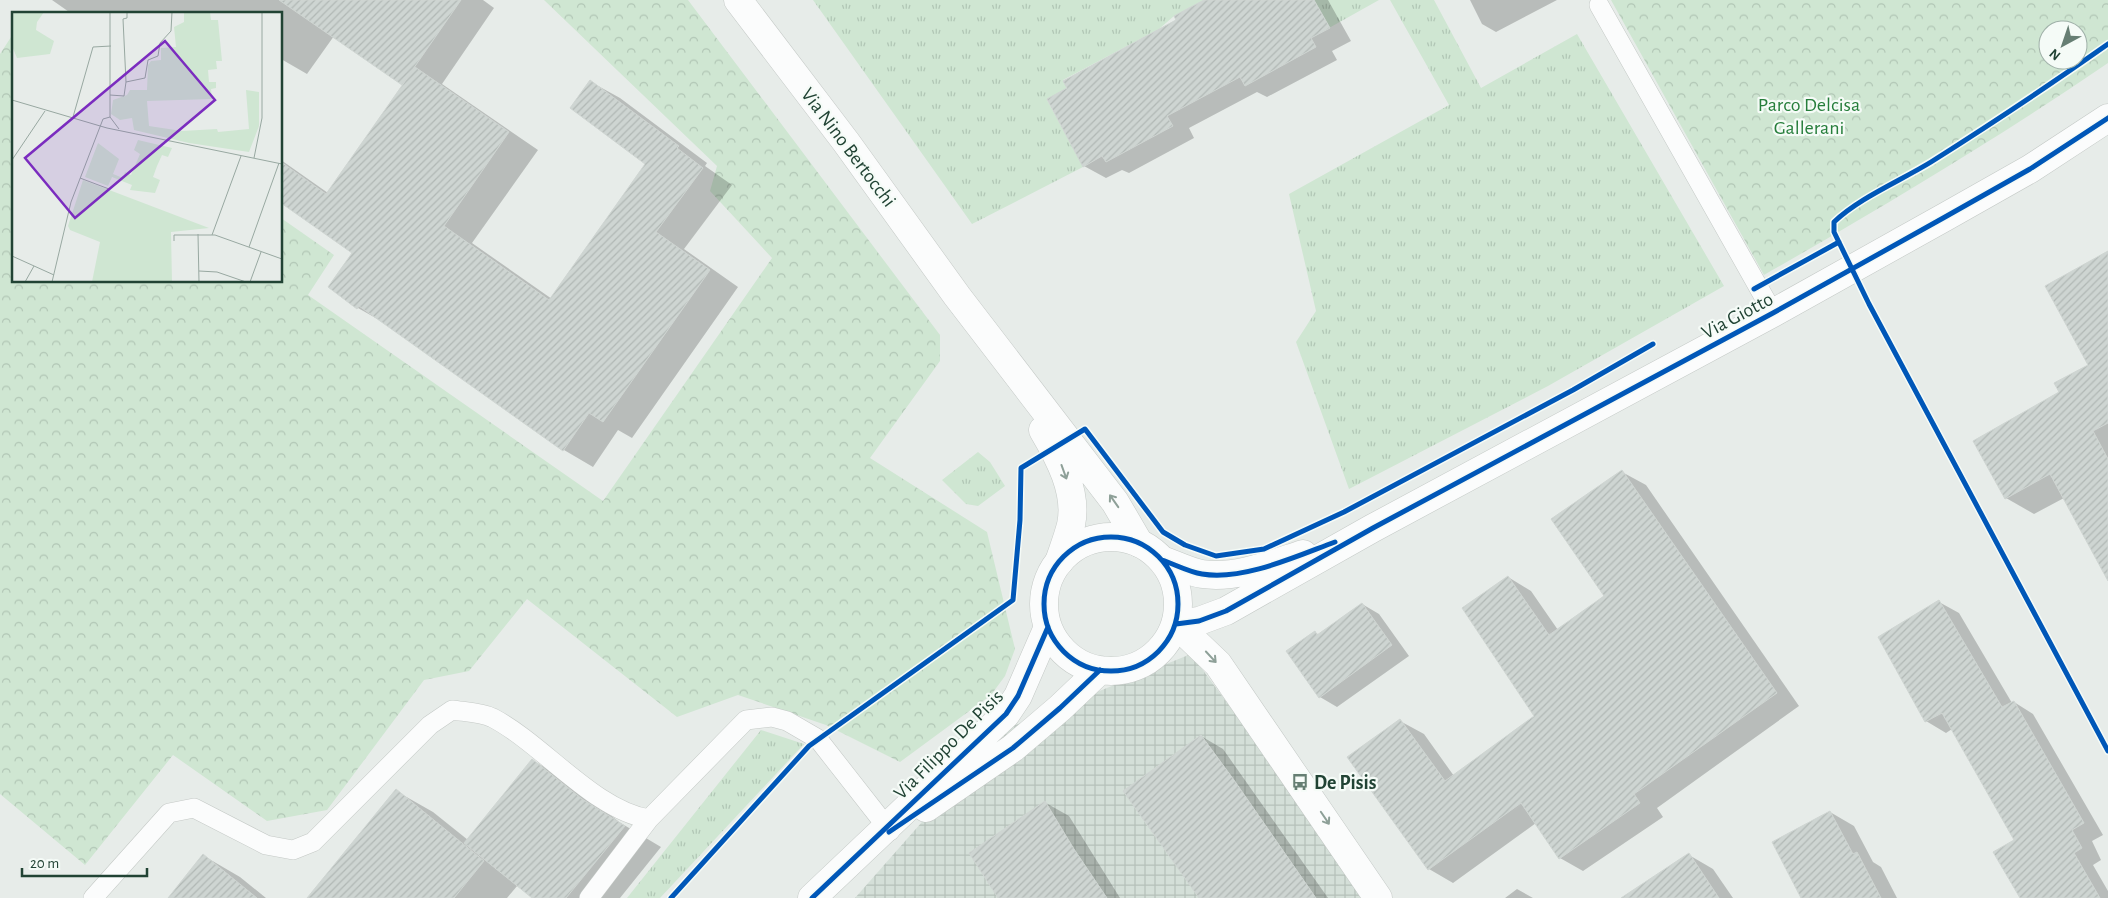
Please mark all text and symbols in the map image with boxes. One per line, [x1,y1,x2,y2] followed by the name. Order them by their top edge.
[12,12,282,282] inset map
[2038,20,2088,70] north arrow
[2047,46,2064,63] text: N
[797,84,899,211] street label: Via Nino Bertocchi
[1758,95,1860,138] park label: Parco Delcisa Gallerani
[1699,289,1776,343] street label: Via Giotto
[1060,464,1069,479] one-way arrow
[1109,494,1119,508] one-way arrow
[1205,650,1217,663] one-way arrow
[890,686,1007,803] street label: Via Filippo De Pisis
[1290,772,1310,792] bus stop icon: De Pisis
[1314,773,1377,793] place label: De Pisis
[1320,811,1330,825] one-way arrow
[22,846,148,878] scale bar
[30,856,59,871] text: 20 m

